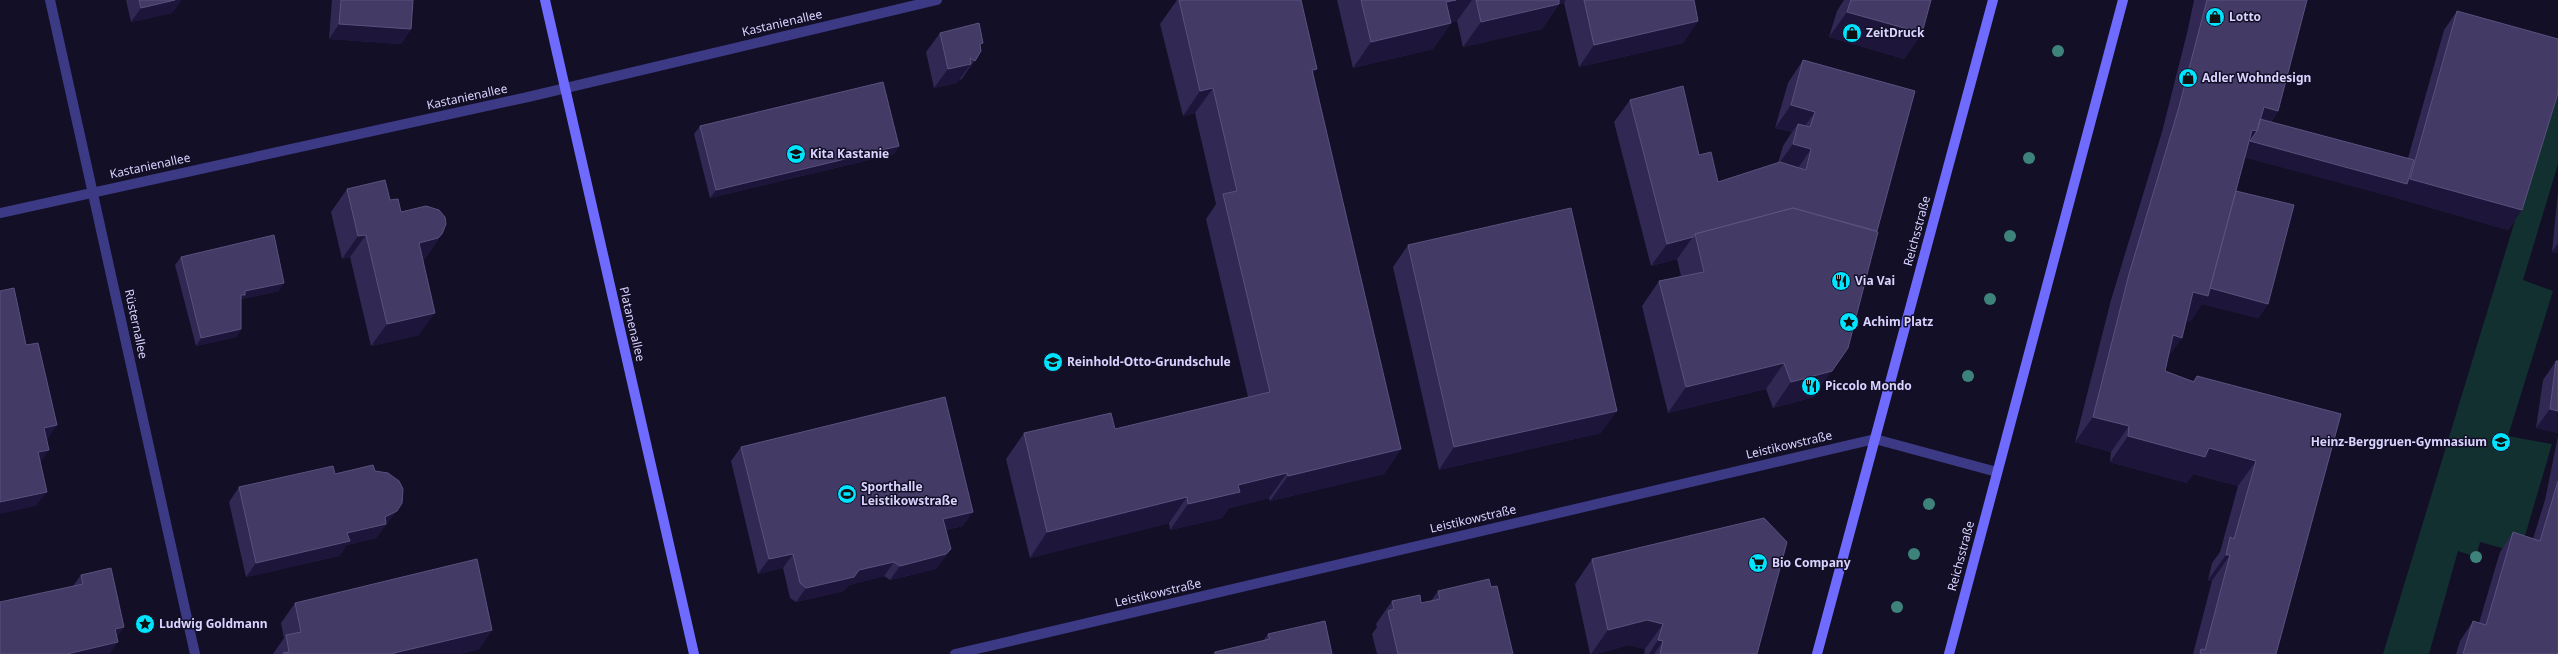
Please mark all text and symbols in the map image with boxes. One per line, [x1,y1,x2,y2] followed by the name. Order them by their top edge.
[740,5,824,40] street label: Kastanienallee
[2204,6,2226,28] shop icon: Lotto
[2229,8,2261,25] place label: Lotto
[1841,22,1863,44] shop icon: ZeitDruck
[1866,24,1925,41] place label: ZeitDruck
[2177,67,2199,89] shop icon: Adler Wohndesign
[2202,69,2311,86] place label: Adler Wohndesign
[425,80,509,113] street label: Kastanienallee
[785,143,807,165] school or university icon: Kita Kastanie
[810,145,889,162] place label: Kita Kastanie
[108,149,192,182] street label: Kastanienallee
[1899,194,1934,268] street label: Reichsstraße
[1830,270,1852,292] restaurant icon: Via Vai
[1855,272,1895,289] place label: Via Vai
[616,285,649,363] street label: Platanenallee
[121,288,152,360] street label: Rüsternallee
[1838,311,1860,333] place icon: Achim Platz
[1863,313,1933,330] place label: Achim Platz
[1042,351,1064,373] school or university icon: Reinhold-Otto-Grundschule
[1067,353,1231,370] place label: Reinhold-Otto-Grundschule
[1800,375,1822,397] restaurant icon: Piccolo Mondo
[1825,377,1912,394] place label: Piccolo Mondo
[1744,426,1834,463] street label: Leistikowstraße
[2490,431,2512,453] school or university icon: Heinz-Berggruen-Gymnasium
[2311,433,2487,450] place label: Heinz-Berggruen-Gymnasium
[861,478,957,509] place label: Sporthalle Leistikowstraße
[836,483,858,505] sports icon: Sporthalle Leistikowstraße
[1428,500,1518,537] street label: Leistikowstraße
[1943,519,1978,593] street label: Reichsstraße
[1747,552,1769,574] supermarket icon: Bio Company
[1772,554,1851,571] place label: Bio Company
[1113,574,1203,611] street label: Leistikowstraße
[134,613,156,635] place icon: Ludwig Goldmann
[159,615,268,632] place label: Ludwig Goldmann

